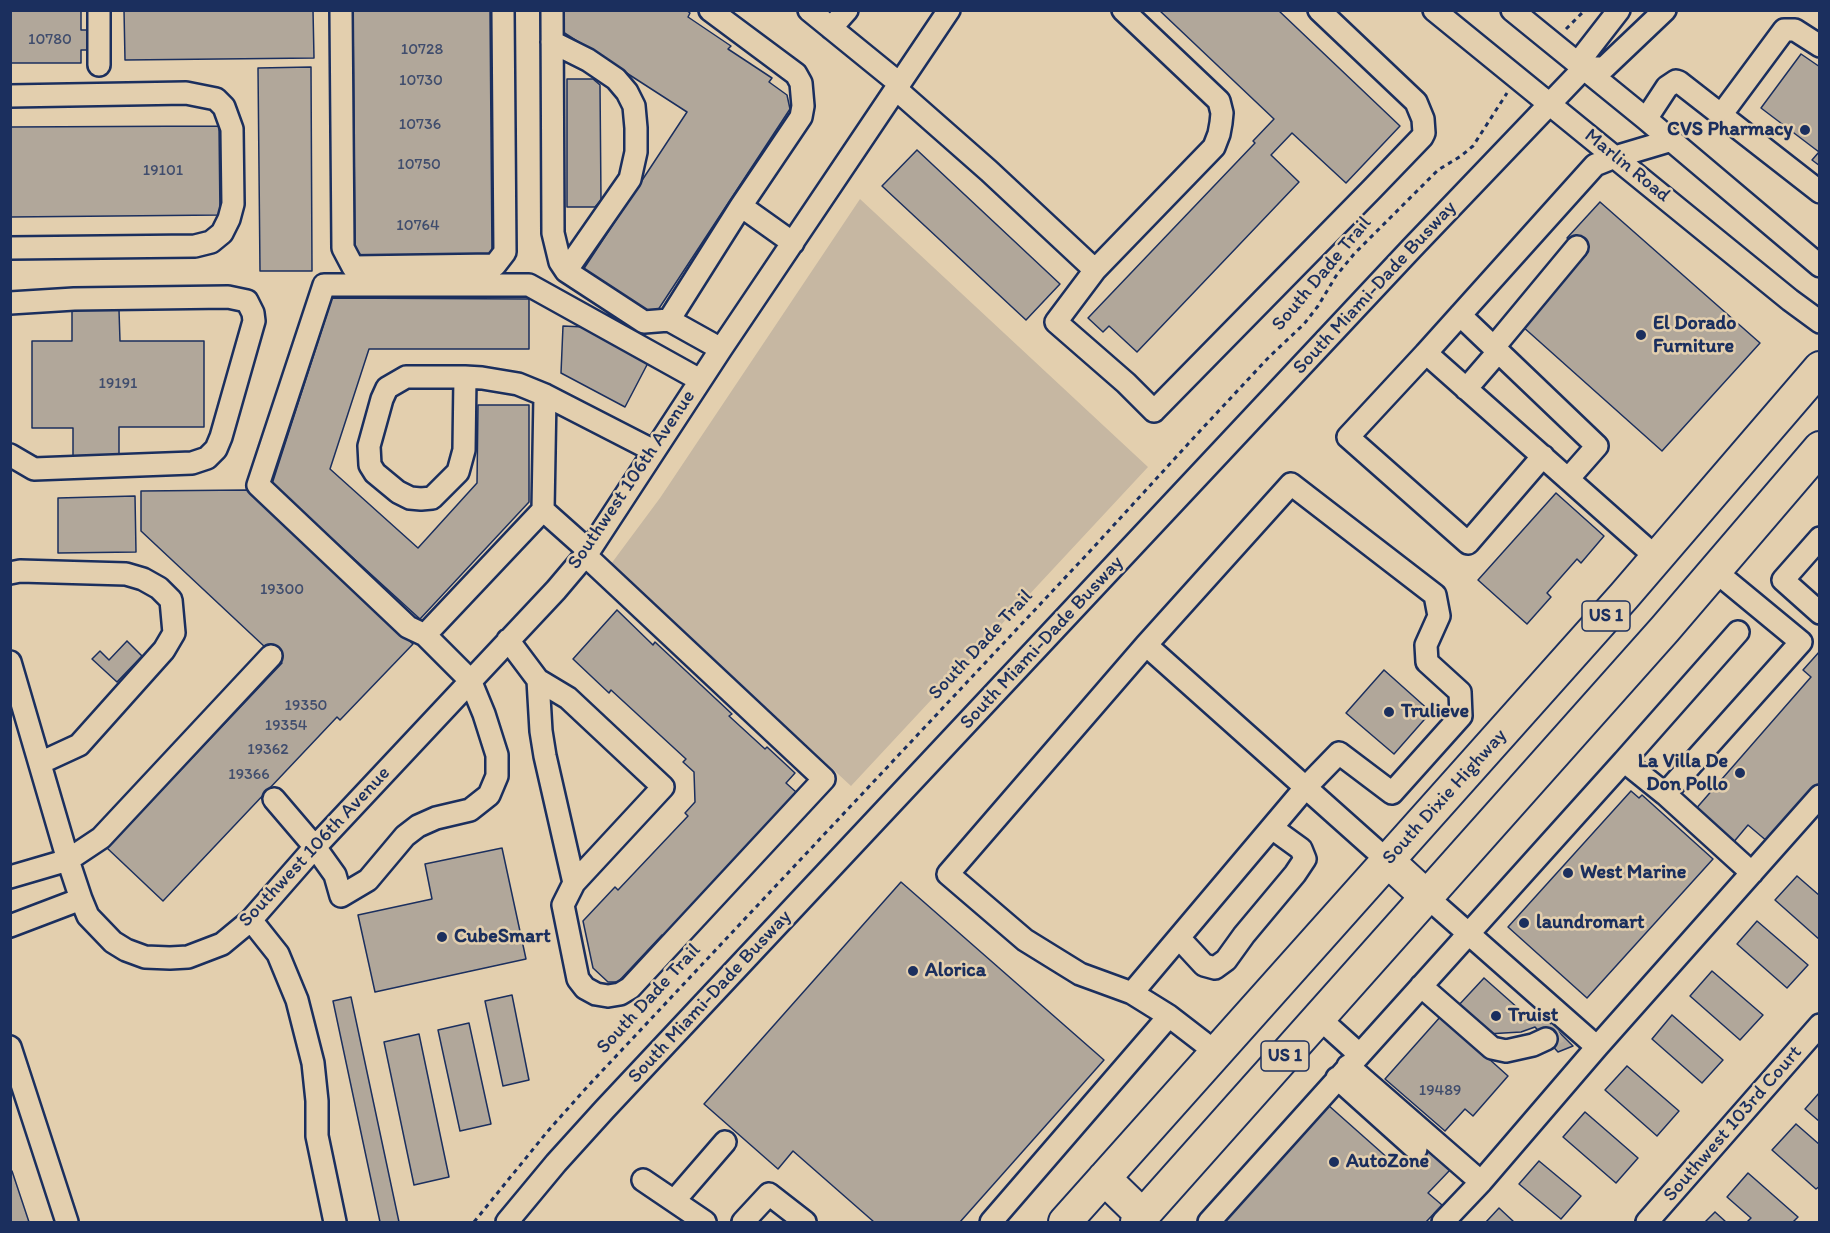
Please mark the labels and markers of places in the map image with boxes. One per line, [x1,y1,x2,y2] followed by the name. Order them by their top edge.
[1667,118,1793,142] place label: CVS Pharmacy
[1798,123,1812,137] marker: CVS Pharmacy
[1653,312,1736,359] place label: El Dorado Furniture
[1634,328,1648,342] marker: El Dorado Furniture
[1401,700,1469,724] place label: Trulieve
[1382,705,1396,719] marker: Trulieve
[1638,750,1728,797] place label: La Villa De Don Pollo
[1733,766,1747,780] marker: La Villa De Don Pollo
[1580,861,1686,885] place label: West Marine
[1561,866,1575,880] marker: West Marine
[1536,911,1645,935] place label: laundromart
[1517,916,1531,930] marker: laundromart
[454,925,551,949] place label: CubeSmart
[435,930,449,944] marker: CubeSmart
[925,959,986,983] place label: Alorica
[906,964,920,978] marker: Alorica
[1508,1004,1558,1028] place label: Truist
[1489,1009,1503,1023] marker: Truist
[1346,1150,1429,1174] place label: AutoZone
[1327,1155,1341,1169] marker: AutoZone

